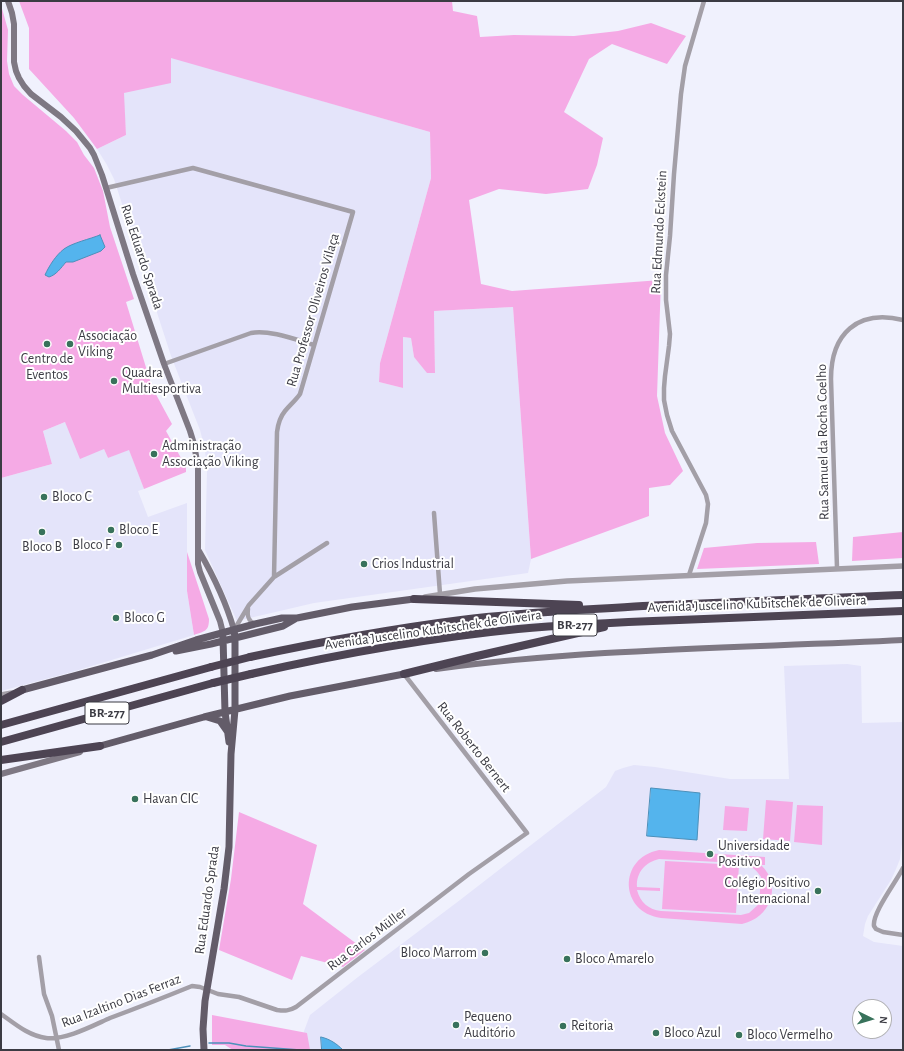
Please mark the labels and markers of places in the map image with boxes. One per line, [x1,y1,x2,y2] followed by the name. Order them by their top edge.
[78,328,137,360] place label: Associação Viking
[42,339,52,349] marker: Centro de Eventos
[65,339,75,349] marker: Associação Viking
[21,351,73,384] place label: Centro de Eventos
[122,365,201,398] place label: Quadra Multiesportiva
[109,376,119,386] marker: Quadra Multiesportiva
[162,438,259,470] place label: Administração Associação Viking
[149,449,159,459] marker: Administração Associação Viking
[52,489,92,505] place label: Bloco C
[39,492,49,502] marker: Bloco C
[119,522,158,538] place label: Bloco E
[106,525,116,535] marker: Bloco E
[37,527,47,537] marker: Bloco B
[73,537,111,553] place label: Bloco F
[22,539,62,555] place label: Bloco B
[114,540,124,550] marker: Bloco F
[372,556,454,572] place label: Crios Industrial
[359,559,369,569] marker: Crios Industrial
[124,610,165,626] place label: Bloco G
[111,613,121,623] marker: Bloco G
[143,791,198,807] place label: Havan CIC
[130,794,140,804] marker: Havan CIC
[718,838,790,870] place label: Universidade Positivo
[705,849,715,859] marker: Universidade Positivo
[724,875,810,908] place label: Colégio Positivo Internacional
[813,886,823,896] marker: Colégio Positivo Internacional
[400,945,477,961] place label: Bloco Marrom
[480,948,490,958] marker: Bloco Marrom
[575,951,654,967] place label: Bloco Amarelo
[562,954,572,964] marker: Bloco Amarelo
[464,1009,515,1042] place label: Pequeno Auditório
[571,1018,613,1034] place label: Reitoria
[451,1020,461,1030] marker: Pequeno Auditório
[558,1021,568,1031] marker: Reitoria
[664,1025,721,1041] place label: Bloco Azul
[747,1027,833,1043] place label: Bloco Vermelho
[651,1028,661,1038] marker: Bloco Azul
[734,1030,744,1040] marker: Bloco Vermelho

